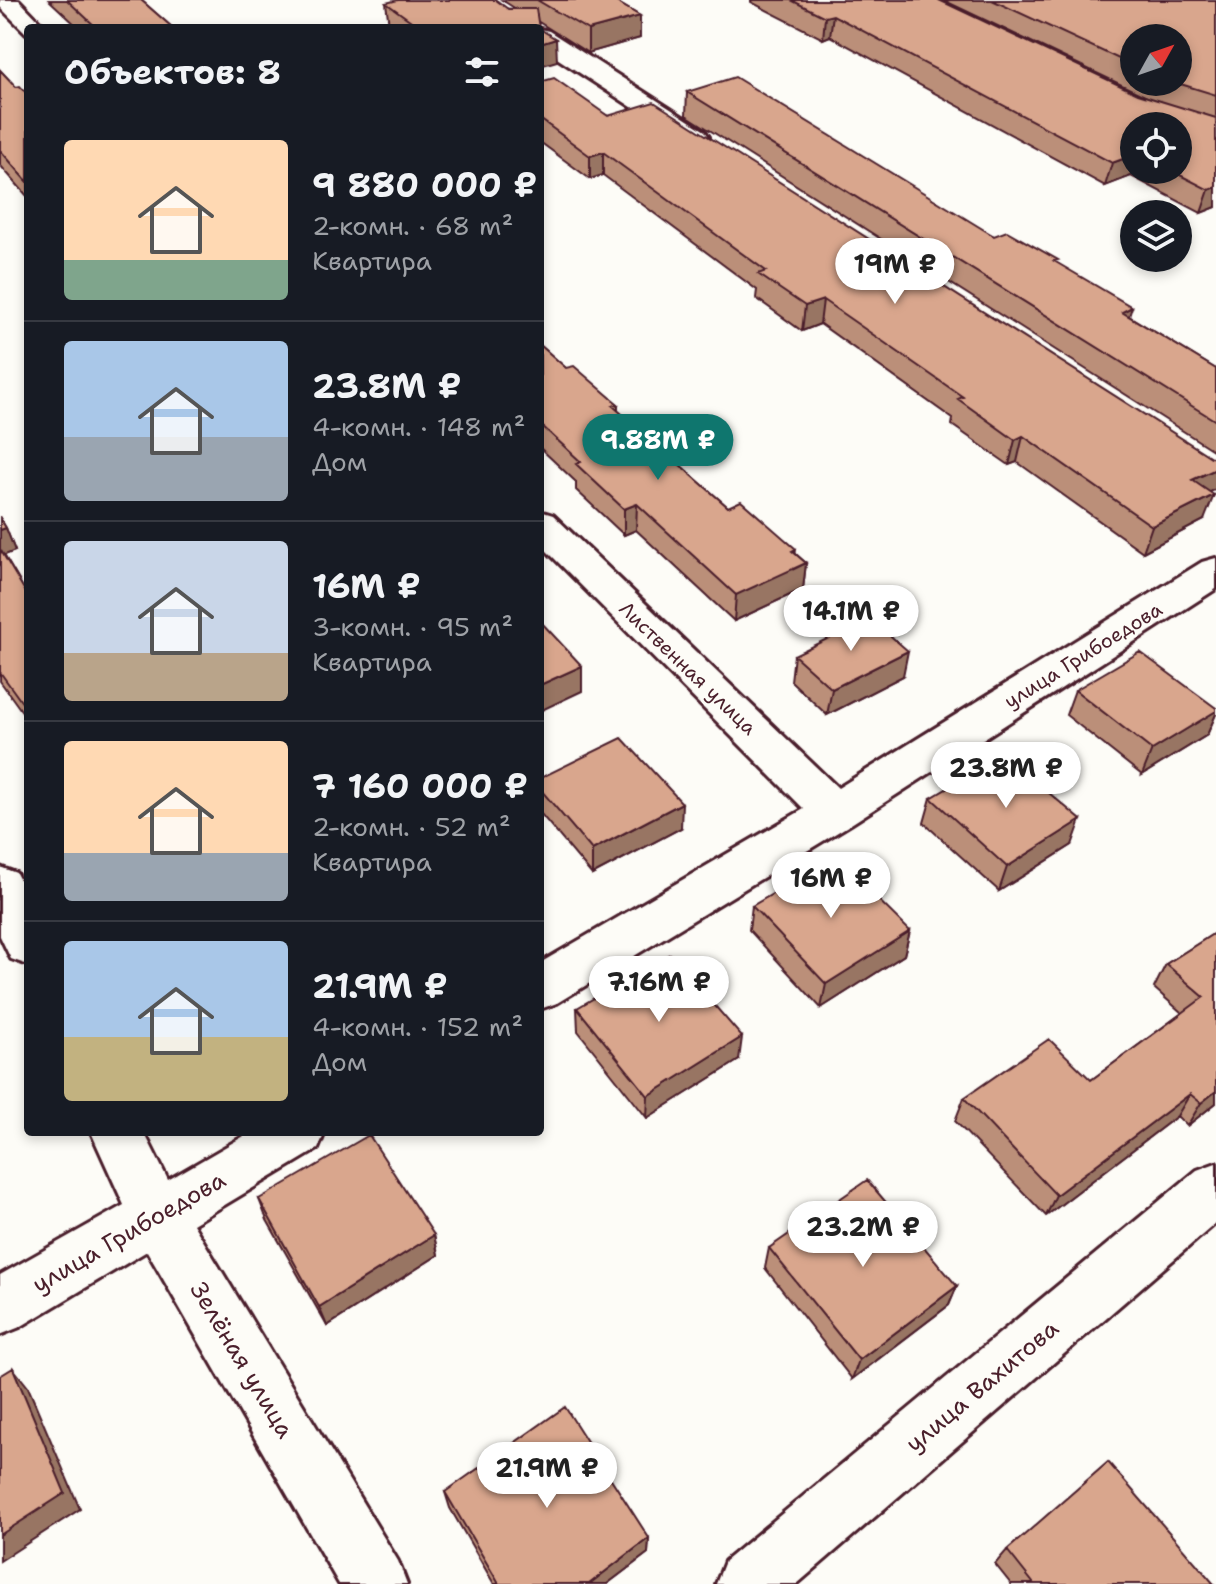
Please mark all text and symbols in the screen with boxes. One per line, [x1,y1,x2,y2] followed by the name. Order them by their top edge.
[1120,24,1192,96] north arrow
[1120,24,1192,272] map controls
[64,49,281,95] text: Объектов: 8
[460,50,504,94] icon: filters
[1120,112,1192,184] button: locate
[312,162,537,208] text: 9 880 000 ₽
[128,172,224,268] icon: home
[1120,200,1192,272] button: layers
[312,208,513,243] text: 2-комн. · 68 m²
[839,238,951,306] pin: 19M ₽
[312,243,432,278] text: Квартира
[853,246,937,281] text: 19M ₽
[312,363,462,409] text: 23.8M ₽
[128,373,224,469] icon: home
[312,409,525,444] text: 4-комн. · 148 m²
[584,414,732,482] pin: 9.88M ₽
[600,422,716,457] text: 9.88M ₽
[312,444,367,479] text: Дом
[312,563,421,609] text: 16M ₽
[128,573,224,669] icon: home
[777,585,925,653] pin: 14.1M ₽
[802,593,900,628] text: 14.1M ₽
[614,596,763,741] street label: Лиственная улица
[999,596,1167,714] street label: улица Грибоедова
[312,609,513,644] text: 3-комн. · 95 m²
[312,644,432,679] text: Квартира
[932,742,1080,810] pin: 23.8M ₽
[949,750,1063,785] text: 23.8M ₽
[312,763,528,809] text: 7 160 000 ₽
[128,773,224,869] icon: home
[312,809,511,844] text: 2-комн. · 52 m²
[312,844,432,879] text: Квартира
[775,852,887,920] pin: 16M ₽
[789,860,873,895] text: 16M ₽
[585,956,733,1024] pin: 7.16M ₽
[312,963,448,1009] text: 21.9M ₽
[607,964,711,999] text: 7.16M ₽
[128,973,224,1069] icon: home
[312,1009,523,1044] text: 4-комн. · 152 m²
[312,1044,367,1079] text: Дом
[27,1164,231,1300] street label: улица Грибоедова
[789,1201,937,1269] pin: 23.2M ₽
[806,1209,920,1244] text: 23.2M ₽
[183,1276,301,1444] street label: Зелёная улица
[899,1313,1065,1459] street label: улица Вахитова
[473,1442,621,1510] pin: 21.9M ₽
[495,1450,599,1485] text: 21.9M ₽

